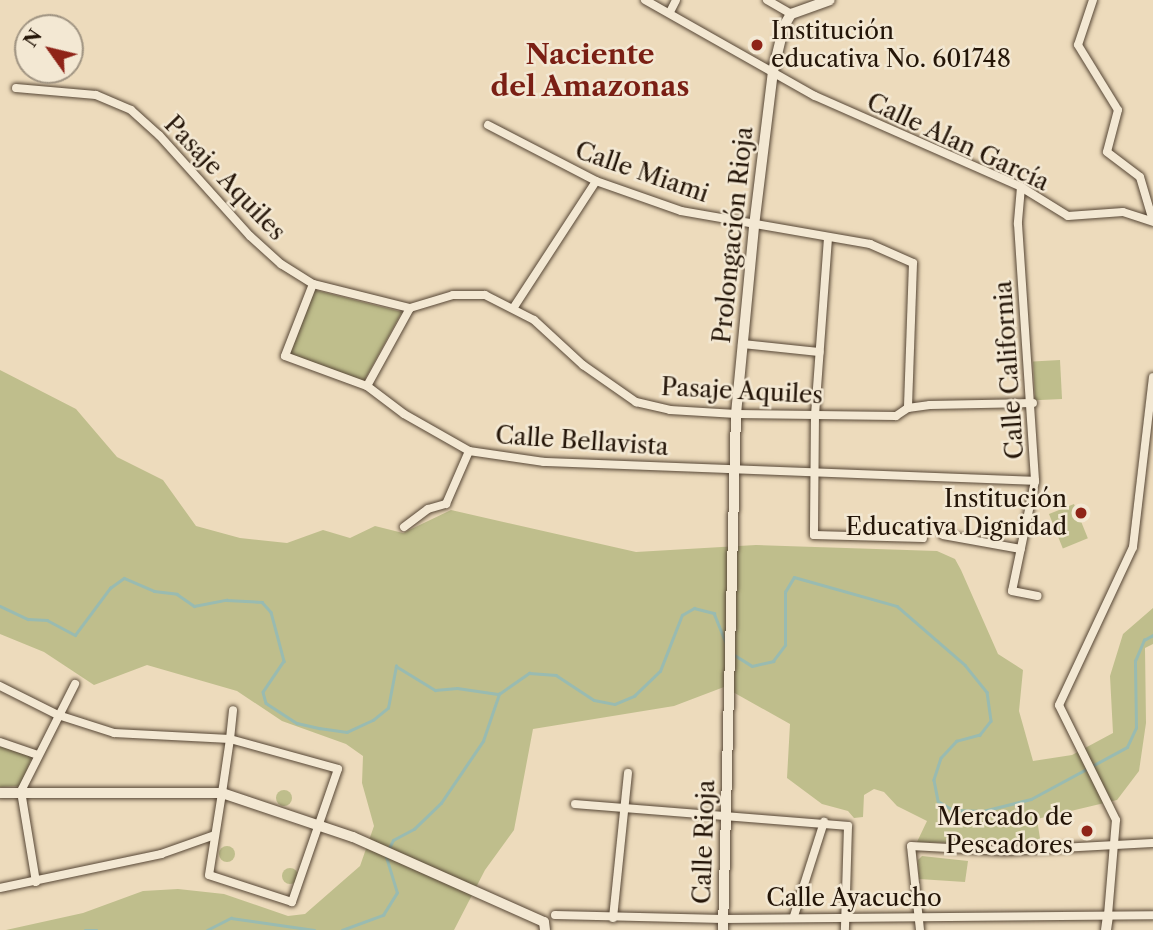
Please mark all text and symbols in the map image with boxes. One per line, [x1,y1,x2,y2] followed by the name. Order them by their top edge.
[14,14,84,84] north arrow
[771,17,1011,73] place label: Institución educativa No. 601748
[19,25,47,51] text: N
[490,37,690,103] district label: Naciente del Amazonas
[749,37,765,53] marker: Institución educativa No. 601748
[862,87,1054,197] street label: Calle Alan García
[158,109,292,247] street label: Pasaje Aquiles
[707,125,759,345] street label: Prolongación Rioja
[572,136,712,208] street label: Calle Miami
[988,280,1030,460] street label: Calle California
[660,372,824,410] street label: Pasaje Aquiles
[494,421,670,461] street label: Calle Bellavista
[845,485,1067,541] place label: Institución Educativa Dignidad
[1073,505,1089,521] marker: Institución Educativa Dignidad
[687,779,721,905] street label: Calle Rioja
[937,803,1073,859] place label: Mercado de Pescadores
[1079,823,1095,839] marker: Mercado de Pescadores
[766,884,942,912] street label: Calle Ayacucho

